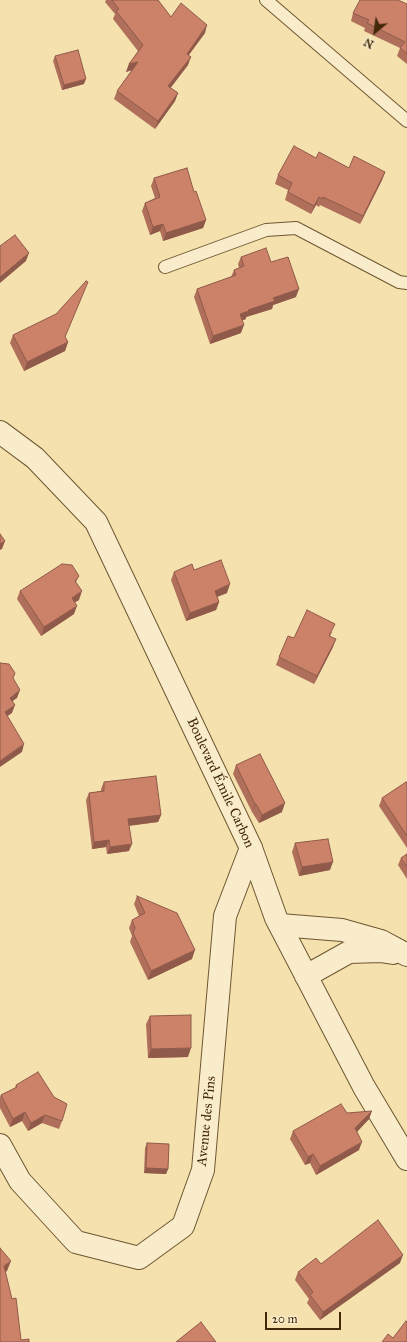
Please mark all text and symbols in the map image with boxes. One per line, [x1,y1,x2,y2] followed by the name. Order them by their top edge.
[355,12,395,52] north arrow
[362,35,376,51] text: N
[182,715,258,851] street label: Boulevard Émile Carbon
[194,1075,220,1167] street label: Avenue des Pins
[267,1304,343,1330] scale bar
[272,1312,298,1326] text: 20 m

